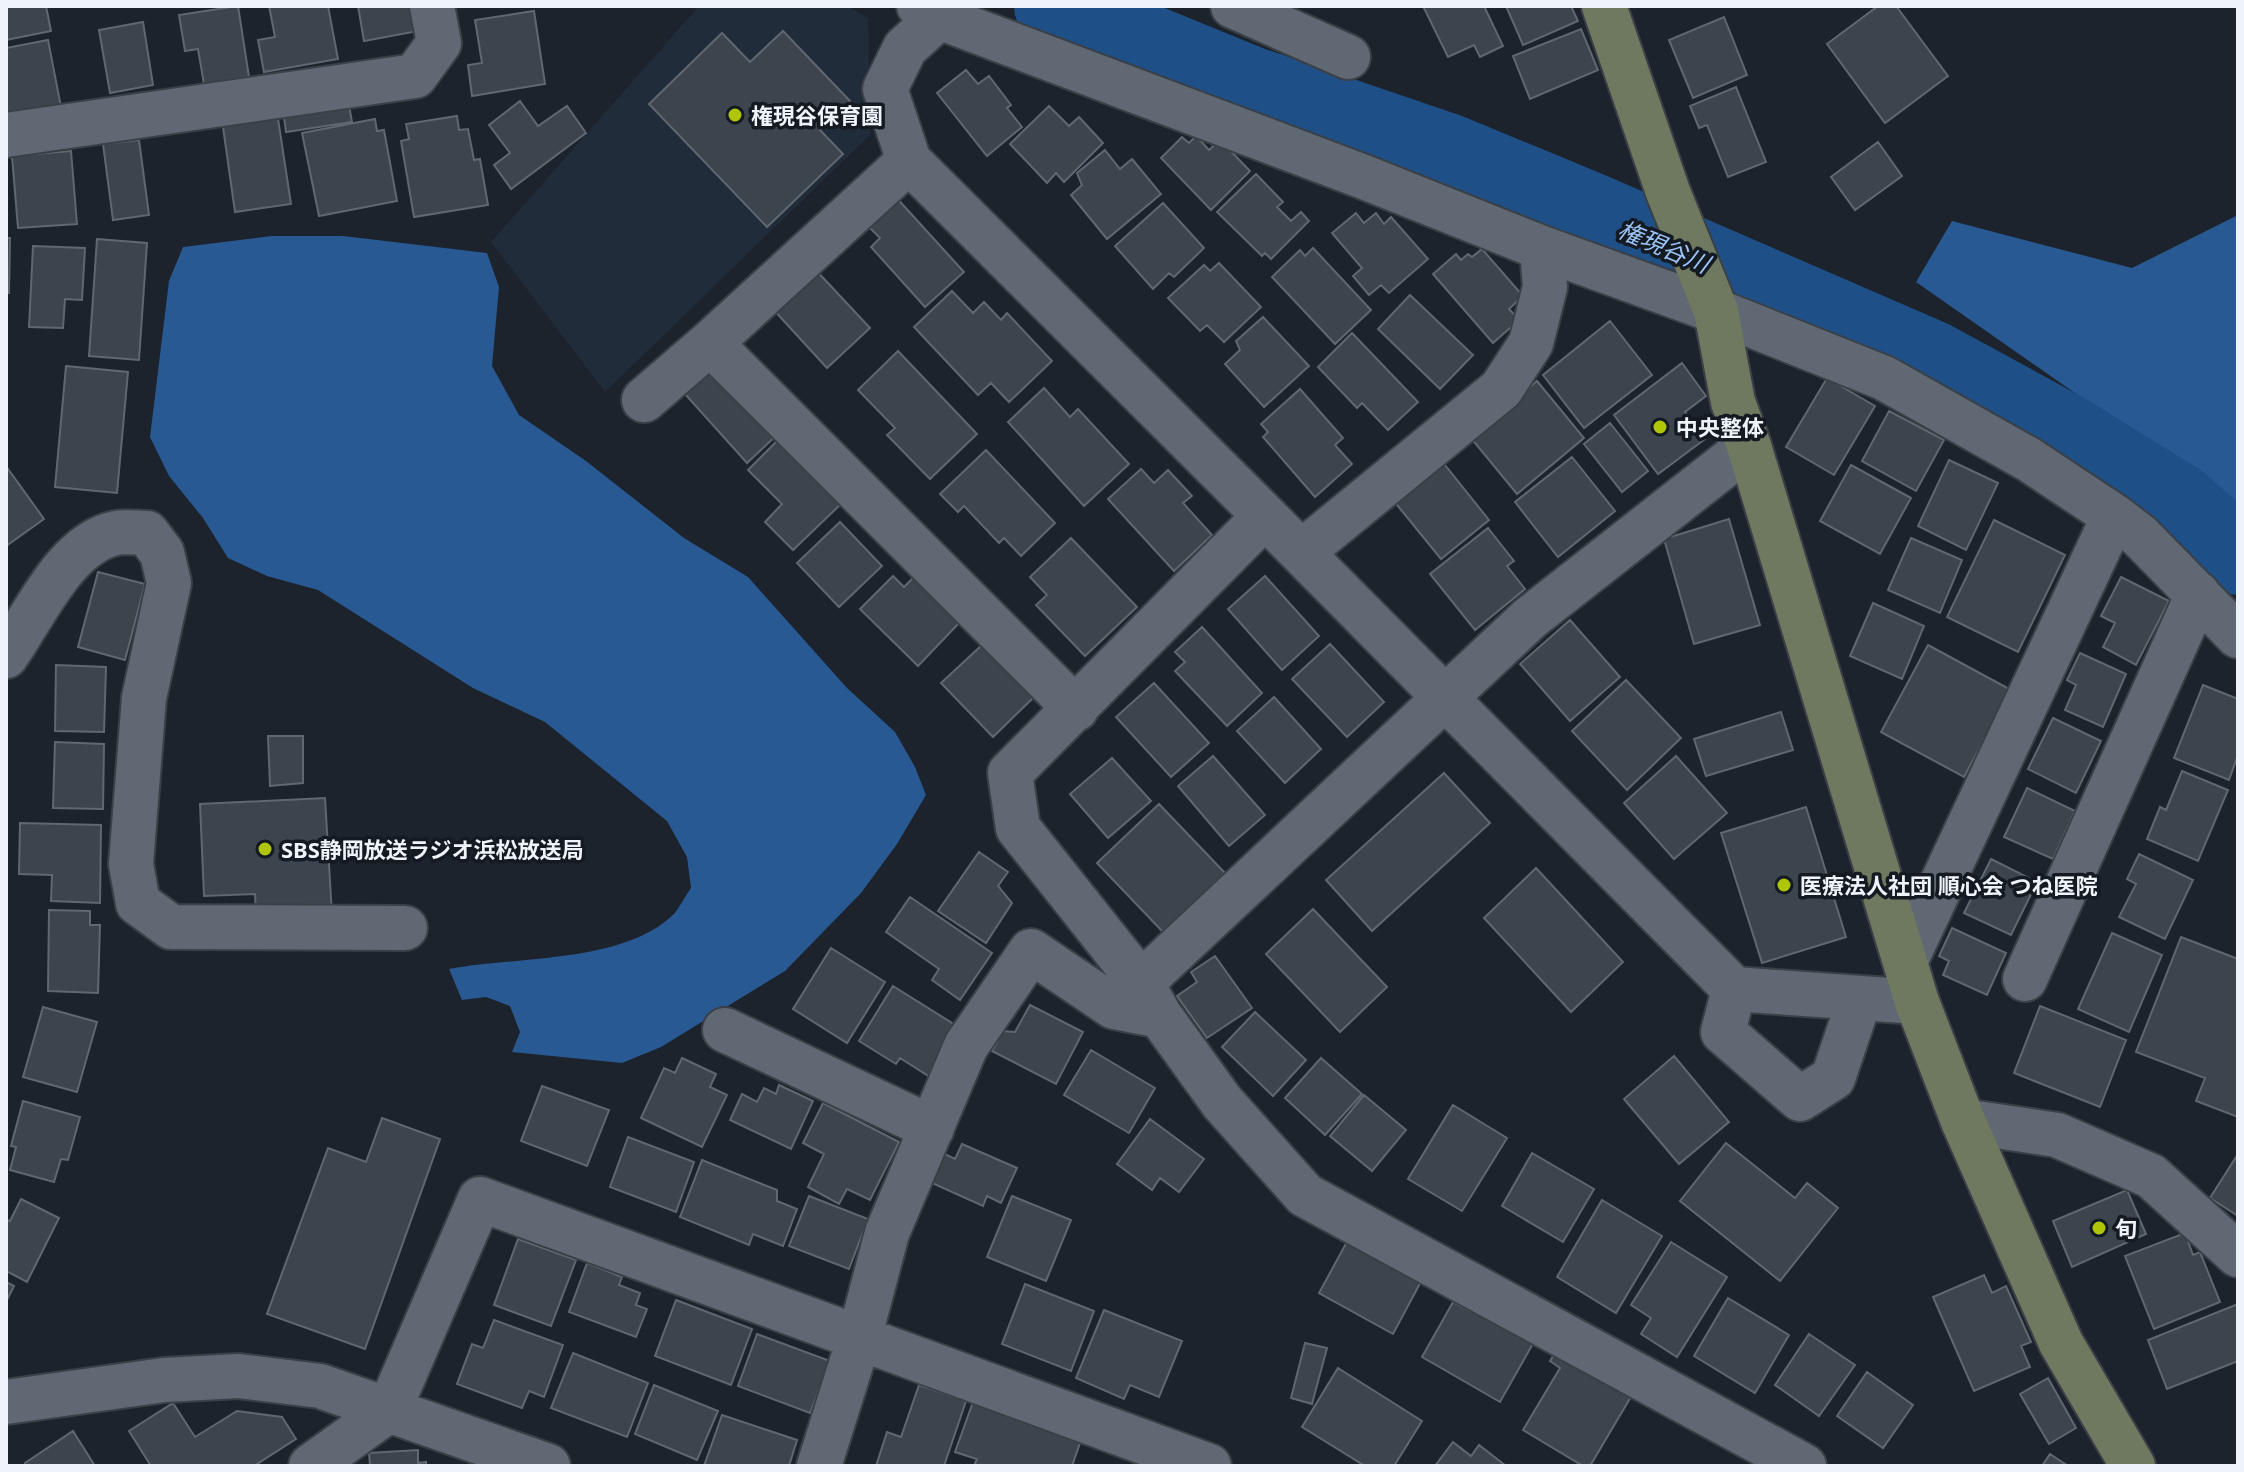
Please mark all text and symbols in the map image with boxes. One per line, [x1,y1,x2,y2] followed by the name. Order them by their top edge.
[751,100,883,130] place label: 権現谷保育園
[726,106,744,124] marker: 権現谷保育園
[1613,212,1717,281] water label: 権現谷川
[1676,412,1764,442] place label: 中央整体
[1651,418,1669,436] marker: 中央整体
[281,834,583,864] place label: SBS静岡放送ラジオ浜松放送局
[256,840,274,858] marker: SBS静岡放送ラジオ浜松放送局
[1800,870,2097,900] place label: 医療法人社団 順心会 つね医院
[1775,876,1793,894] marker: 医療法人社団 順心会 つね医院
[2115,1213,2137,1243] place label: 旬
[2090,1219,2108,1237] marker: 旬

